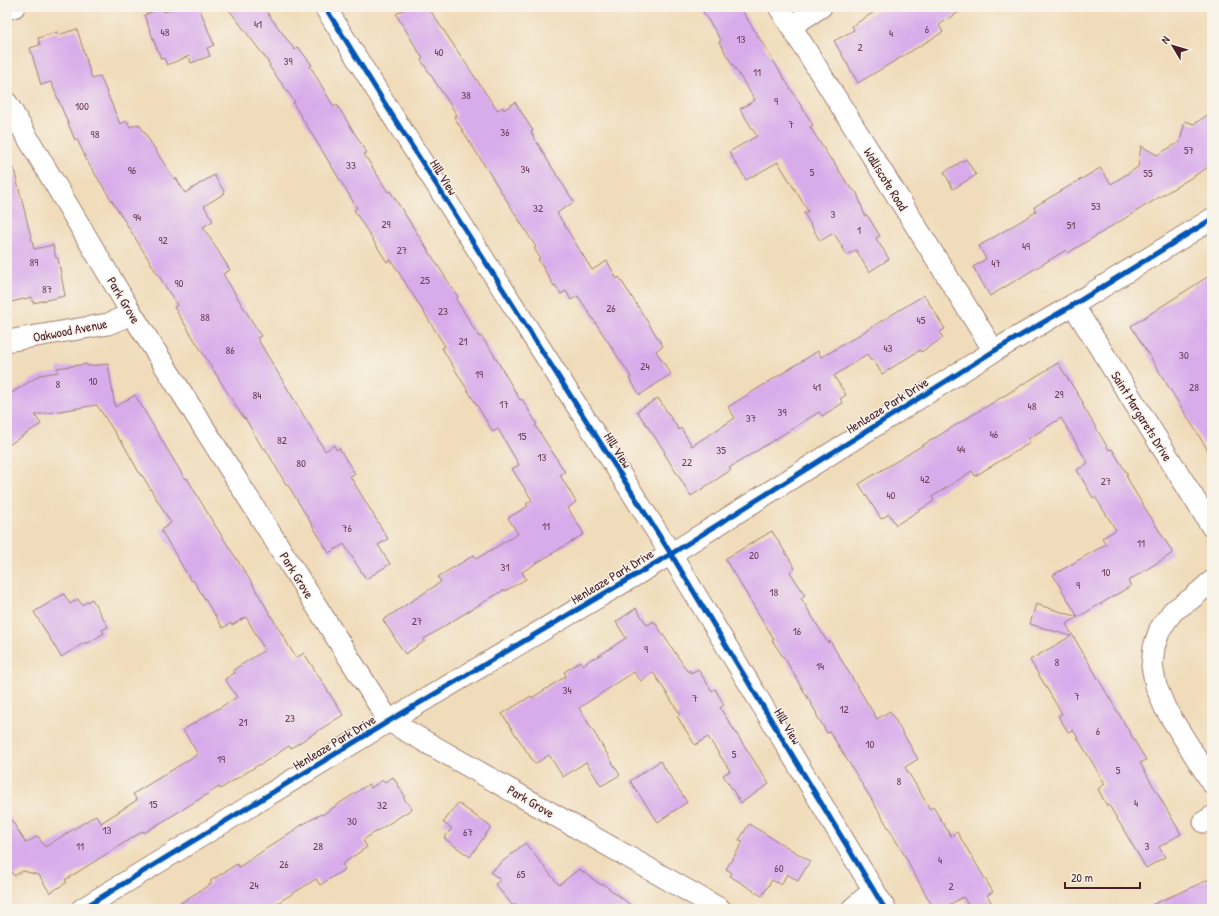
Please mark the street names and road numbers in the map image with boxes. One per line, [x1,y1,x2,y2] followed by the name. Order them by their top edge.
[860,144,912,214] street label: Walliscote Road
[426,156,462,198] street label: Hill View
[103,273,145,327] street label: Park Grove
[31,314,109,346] street label: Oakwood Avenue
[1107,367,1177,465] street label: Saint Margarets Drive
[842,373,932,437] street label: Henleaze Park Drive
[600,429,636,471] street label: Hill View
[567,544,657,608] street label: Henleaze Park Drive
[276,548,318,602] street label: Park Grove
[770,705,806,747] street label: Hill View
[289,710,379,774] street label: Henleaze Park Drive
[504,780,558,822] street label: Park Grove

